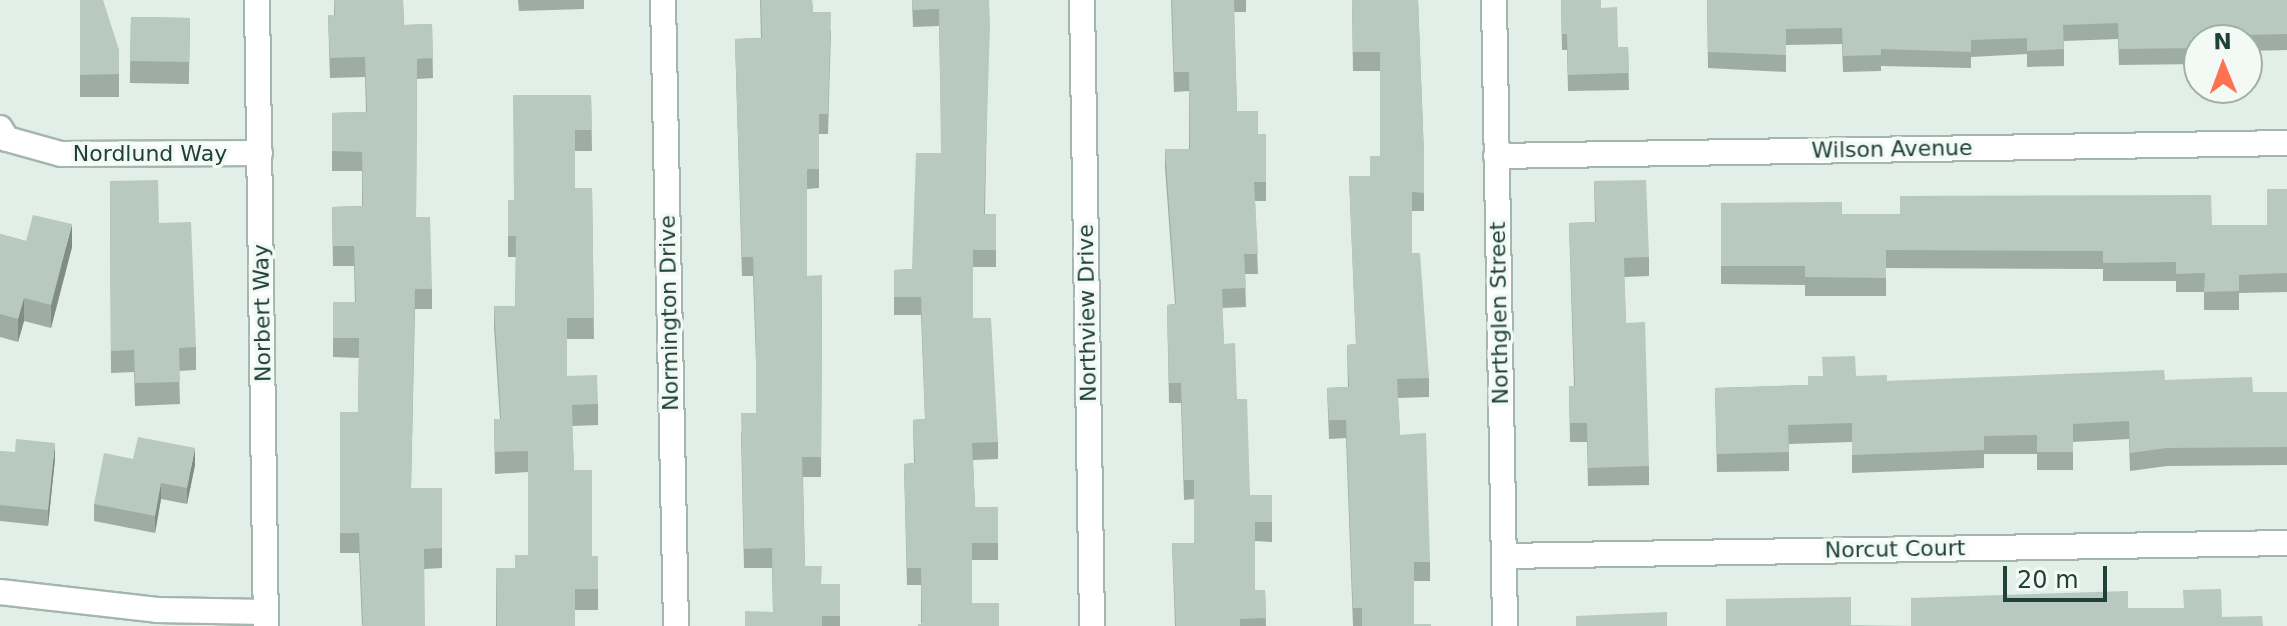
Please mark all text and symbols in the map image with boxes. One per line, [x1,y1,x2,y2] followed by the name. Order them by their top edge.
[2183,24,2263,104] north arrow
[2213,29,2232,54] text: N
[1811,134,1973,164] street label: Wilson Avenue
[73,141,227,167] street label: Nordlund Way
[654,215,684,411] street label: Normington Drive
[1484,221,1514,405] street label: Northglen Street
[1072,224,1102,402] street label: Northview Drive
[248,244,276,382] street label: Norbert Way
[1824,535,1966,563] street label: Norcut Court
[2007,550,2111,600] scale bar
[2017,566,2079,594] text: 20 m

